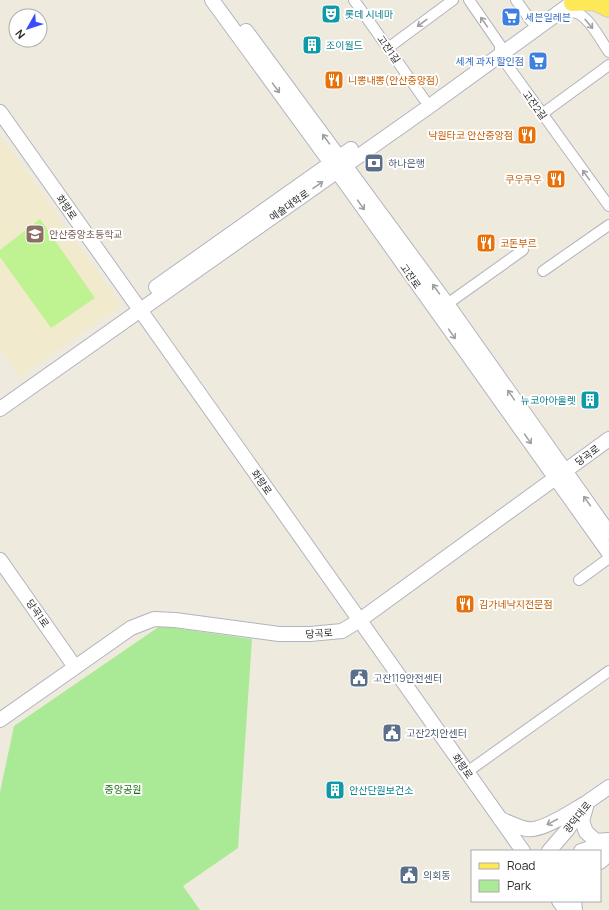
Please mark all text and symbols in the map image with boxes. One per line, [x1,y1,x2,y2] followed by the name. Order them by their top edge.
[320,3,342,25] theatre icon: 롯데 시네마
[500,6,522,28] supermarket icon: 세븐일레븐
[345,7,394,21] place label: 롯데 시네마
[8,8,48,48] north arrow
[525,10,571,24] place label: 세븐일레븐
[480,17,488,28] one-way arrow
[416,19,427,27] one-way arrow
[585,19,594,29] one-way arrow
[11,27,28,42] text: N
[374,32,404,66] street label: 고잔1길
[301,34,323,56] building icon: 조이월드
[326,38,363,52] place label: 조이월드
[527,50,549,72] supermarket icon: 세계 과자 할인점
[456,54,524,68] place label: 세계 과자 할인점
[323,69,345,91] restaurant icon: 니뽕내뽕(안산중앙점)
[348,73,439,87] place label: 니뽕내뽕(안산중앙점)
[272,83,280,94] one-way arrow
[520,87,550,123] street label: 고잔2길
[516,124,538,146] restaurant icon: 낙원타코 안산중앙점
[428,128,513,142] place label: 낙원타코 안산중앙점
[322,134,330,145] one-way arrow
[363,152,385,174] bank icon: 하나은행
[388,156,425,170] place label: 하나은행
[545,168,567,190] restaurant icon: 쿠우쿠우
[582,170,590,181] one-way arrow
[505,172,542,186] place label: 쿠우쿠우
[312,181,323,189] one-way arrow
[266,186,312,224] street label: 예술대학로
[53,192,81,222] street label: 화랑로
[357,199,365,210] one-way arrow
[24,223,46,245] school or university icon: 안산중앙초등학교
[49,227,123,241] place label: 안산중앙초등학교
[475,232,497,254] restaurant icon: 코돈부르
[500,236,537,250] place label: 코돈부르
[397,261,425,291] street label: 고잔로
[432,284,440,295] one-way arrow
[448,328,456,339] one-way arrow
[579,389,601,411] building icon: 뉴코아아울렛
[507,390,515,401] one-way arrow
[521,393,576,407] place label: 뉴코아아울렛
[524,434,532,445] one-way arrow
[572,441,602,469] street label: 당곡로
[248,467,276,497] street label: 화랑로
[582,496,591,507] one-way arrow
[454,593,476,615] restaurant icon: 김가네낙지전문점
[23,596,53,630] street label: 당곡1로
[479,597,553,611] place label: 김가네낙지전문점
[305,625,333,641] street label: 당곡로
[348,667,370,689] public building icon: 고잔119안전센터
[373,671,442,685] place label: 고잔119안전센터
[381,722,403,744] public building icon: 고잔2치안센터
[406,726,467,740] place label: 고잔2치안센터
[449,751,477,781] street label: 화랑로
[324,779,346,801] building icon: 안산단원보건소
[105,782,141,796] park label: 중앙공원
[349,783,413,797] place label: 안산단원보건소
[560,798,594,836] street label: 광덕대로
[547,819,559,826] one-way arrow
[471,850,601,902] legend
[507,857,535,874] text: Road
[398,864,420,886] public building icon: 의회동
[423,868,451,882] place label: 의회동
[507,877,532,894] text: Park

